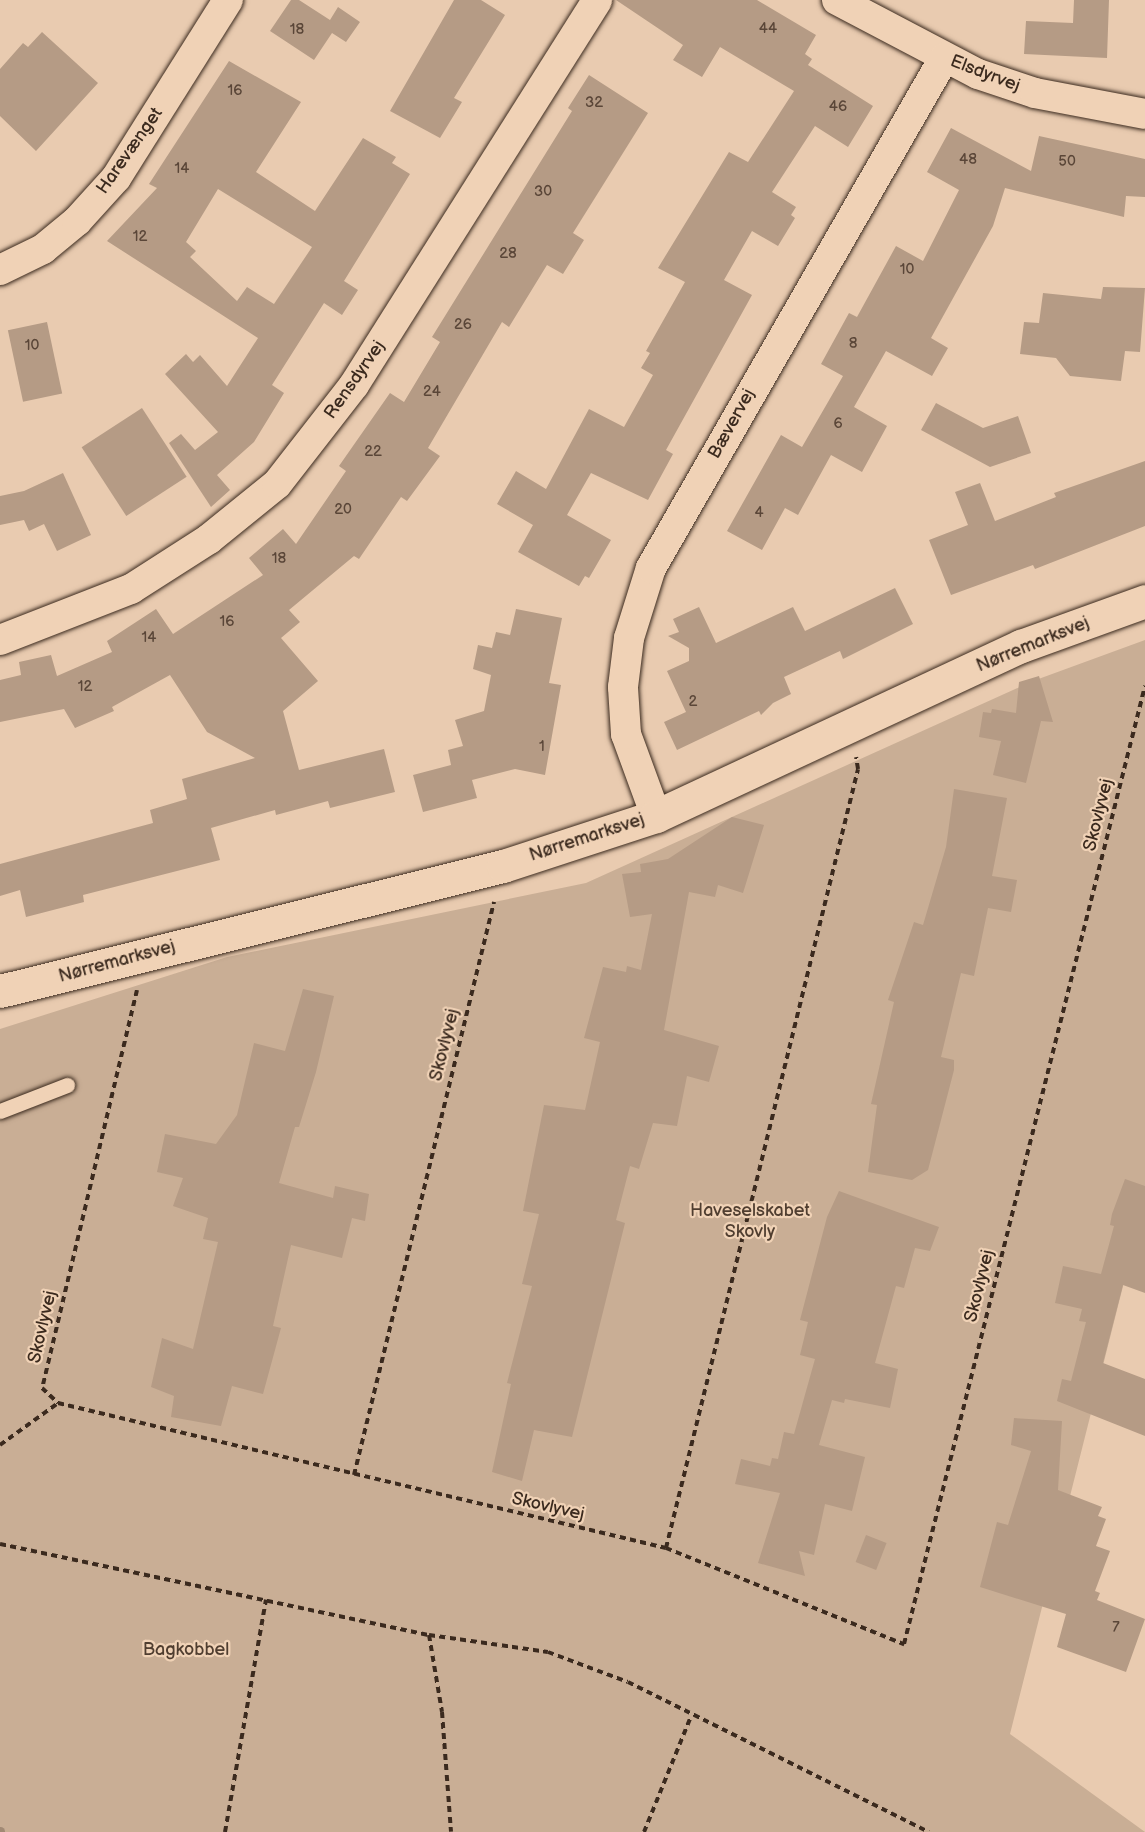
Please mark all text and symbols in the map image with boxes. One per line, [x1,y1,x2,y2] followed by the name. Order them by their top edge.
[759,20,777,38] house number: 44
[290,21,304,39] house number: 18
[947,51,1023,97] street label: Elsdyrvej
[228,82,242,100] house number: 16
[585,94,603,112] house number: 32
[829,98,847,116] house number: 46
[92,103,168,199] street label: Harevænget
[959,151,977,169] house number: 48
[1058,153,1076,171] house number: 50
[175,160,189,178] house number: 14
[534,183,552,201] house number: 30
[133,228,147,246] house number: 12
[499,245,517,263] house number: 28
[900,261,914,279] house number: 10
[454,316,472,334] house number: 26
[849,335,857,353] house number: 8
[25,337,39,355] house number: 10
[320,337,390,423] street label: Rensdyrvej
[423,383,441,401] house number: 24
[704,385,760,463] street label: Bævervej
[833,415,843,433] house number: 6
[364,443,382,461] house number: 22
[334,501,352,519] house number: 20
[754,504,764,522] house number: 4
[272,550,286,568] house number: 18
[220,613,234,631] house number: 16
[973,613,1093,677] street label: Nørremarksvej
[142,629,156,647] house number: 14
[78,678,92,696] house number: 12
[689,693,697,711] house number: 2
[539,738,545,756] house number: 1
[1080,777,1118,853] street label: Skovlyvej
[527,809,647,867] street label: Nørremarksvej
[56,936,178,988] street label: Nørremarksvej
[426,1007,464,1083] street label: Skovlyvej
[690,1201,810,1244] park label: Haveselskabet Skovly
[961,1248,999,1324] street label: Skovlyvej
[24,1289,62,1365] street label: Skovlyvej
[510,1488,586,1526] street label: Skovlyvej
[1112,1619,1120,1637] house number: 7
[143,1639,229,1661] park label: Bagkobbel

